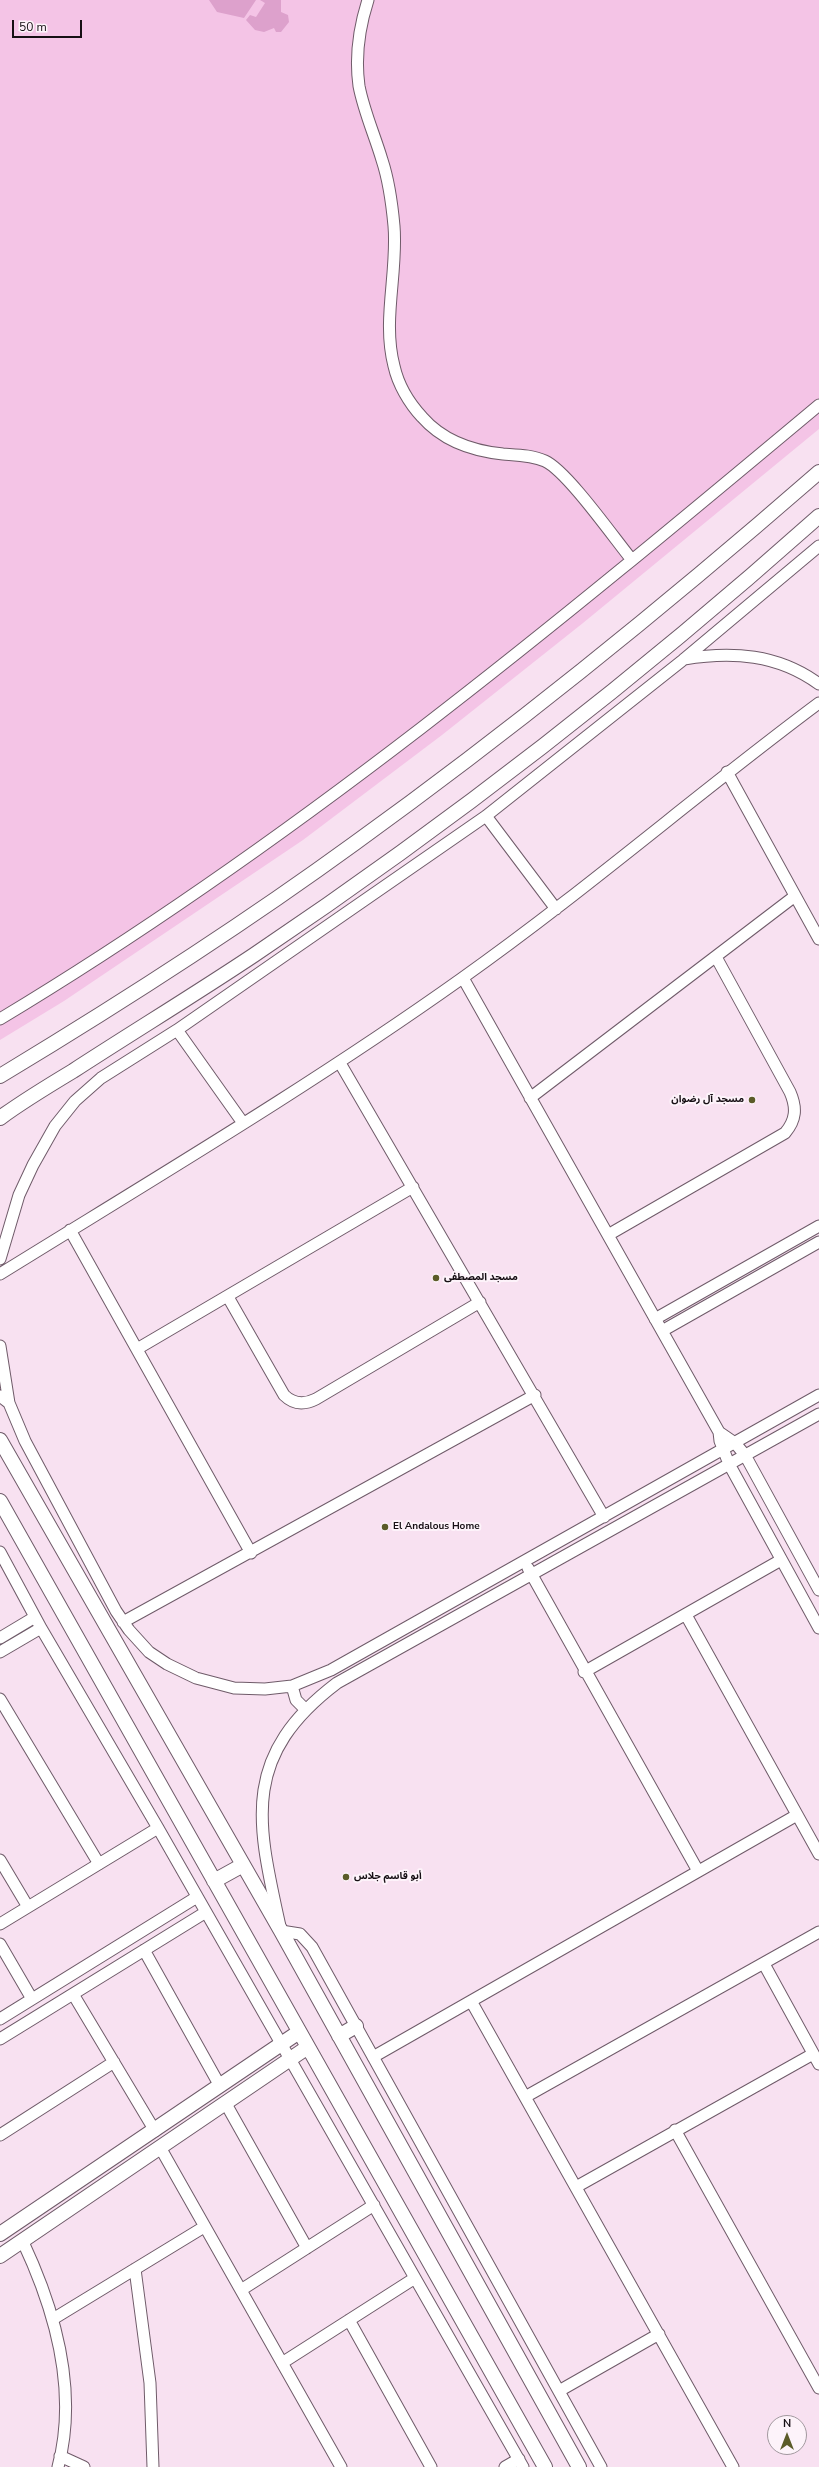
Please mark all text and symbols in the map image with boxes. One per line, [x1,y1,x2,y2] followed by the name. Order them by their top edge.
[14,12,84,38] scale bar
[19,19,47,35] text: 50 m
[671,1094,744,1106] place label: مسجد آل رضوان
[747,1095,757,1105] marker: مسجد آل رضوان
[444,1272,518,1284] place label: مسجد المصطفى
[431,1273,441,1283] marker: مسجد المصطفى
[393,1521,480,1533] place label: El Andalous Home
[380,1522,390,1532] marker: El Andalous Home
[354,1871,422,1883] place label: أبو قاسم جلاس
[341,1872,351,1882] marker: أبو قاسم جلاس
[767,2415,807,2455] north arrow
[783,2416,791,2431] text: N

